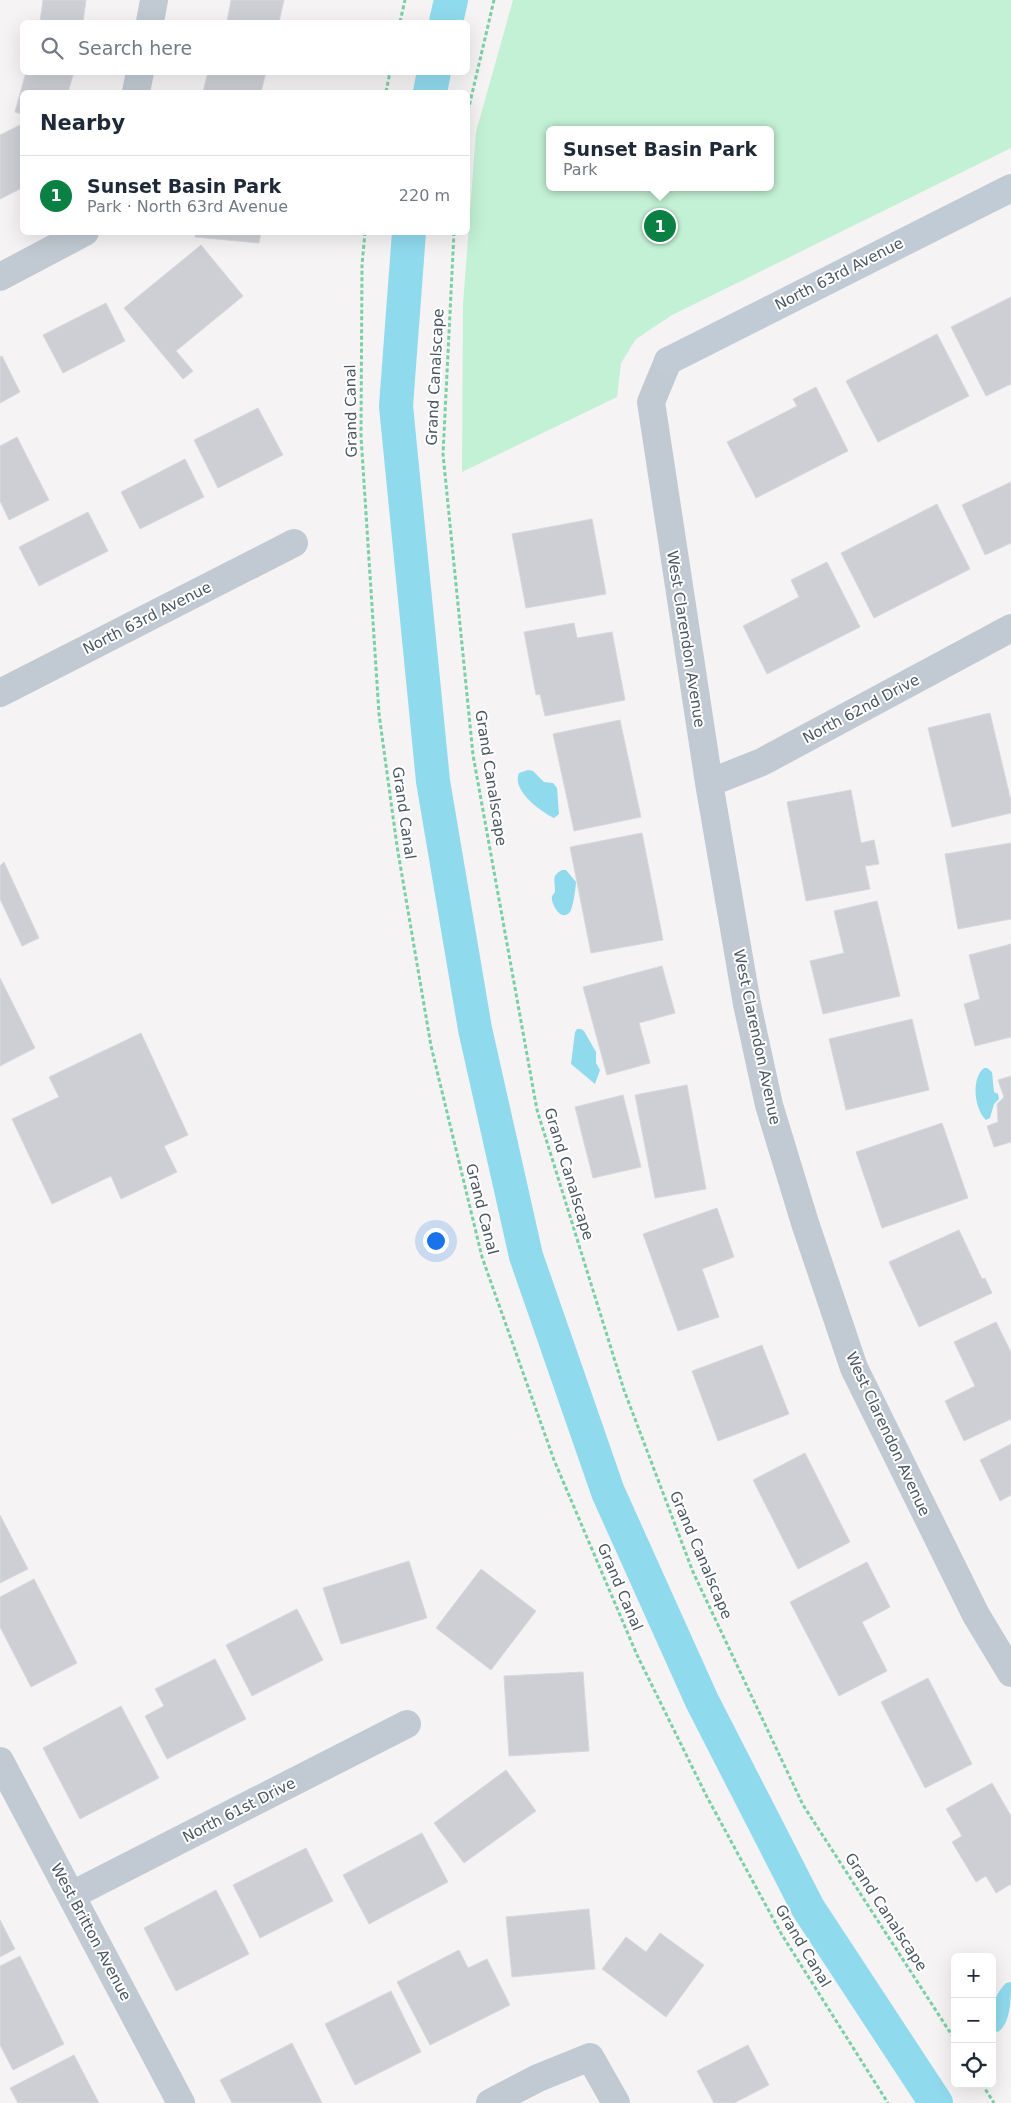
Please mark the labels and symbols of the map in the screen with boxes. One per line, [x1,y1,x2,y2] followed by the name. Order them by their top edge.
[644,207,676,245] pin: 1
[772,234,906,314] street label: North 63rd Avenue
[422,308,448,446] street label: Grand Canalscape
[341,364,361,458] street label: Grand Canal
[663,549,709,729] street label: West Clarendon Avenue
[80,578,214,658] street label: North 63rd Avenue
[800,671,922,747] street label: North 62nd Drive
[471,709,511,847] street label: Grand Canalscape
[389,766,419,860] street label: Grand Canal
[730,948,784,1126] street label: West Clarendon Avenue
[540,1106,598,1242] street label: Grand Canalscape
[462,1162,502,1256] street label: Grand Canal
[423,1228,449,1254] your location
[842,1349,934,1519] street label: West Clarendon Avenue
[666,1488,736,1622] street label: Grand Canalscape
[593,1541,647,1633] street label: Grand Canal
[180,1774,298,1846] street label: North 61st Drive
[841,1850,931,1974] street label: Grand Canalscape
[47,1860,135,2004] street label: West Britton Avenue
[771,1901,835,1991] street label: Grand Canal

